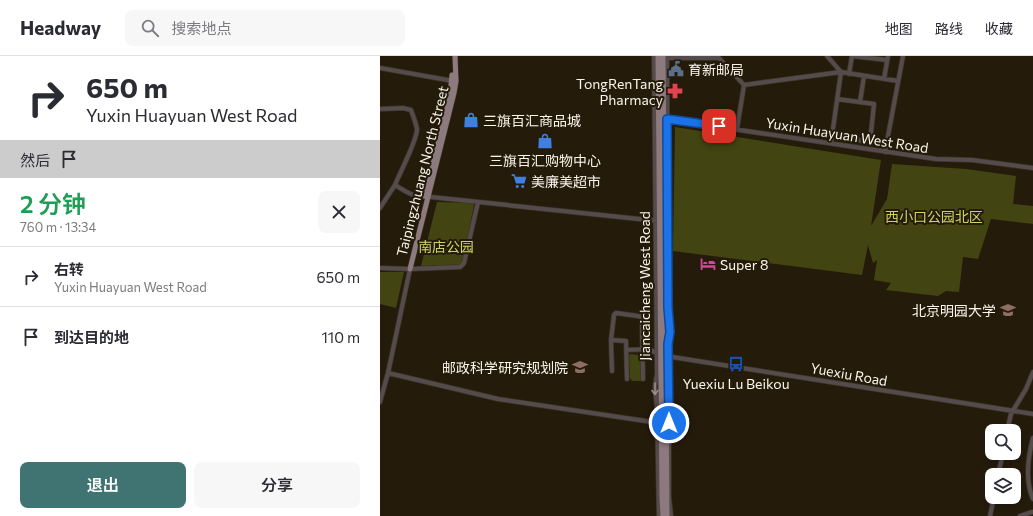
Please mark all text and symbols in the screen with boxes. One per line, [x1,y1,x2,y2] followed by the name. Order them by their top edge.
[125,10,405,46] search box
[20,16,101,39] text: Headway
[139,17,161,39] icon: search
[171,19,231,37] text: 搜索地点
[885,20,913,37] text: 地图
[935,20,963,37] text: 路线
[985,20,1013,37] text: 收藏
[667,60,685,78] public building icon: 育新邮局
[688,61,744,78] place label: 育新邮局
[86,70,168,104] text: 650 m
[20,72,72,124] icon: right
[576,75,663,108] place label: TongRenTang Pharmacy
[666,82,684,100] pharmacy icon: TongRenTang Pharmacy
[393,84,451,258] street label: Taipingzhuang North Street
[86,104,298,126] text: Yuxin Huayuan West Road
[702,109,736,143] pin
[462,111,480,129] shop icon: 三旗百汇商品城
[483,112,581,129] place label: 三旗百汇商品城
[764,114,930,156] street label: Yuxin Huayuan West Road
[708,115,730,137] icon: arrive
[536,132,554,150] shop icon: 三旗百汇购物中心
[58,148,80,170] icon: arrive
[20,151,50,169] text: 然后
[489,152,601,169] place label: 三旗百汇购物中心
[510,172,528,190] supermarket icon: 美廉美超市
[531,173,601,190] place label: 美廉美超市
[20,189,86,218] text: 2 分钟
[318,191,360,233] button: close
[885,208,983,225] park label: 西小口公园北区
[636,211,653,361] street label: Jiancaicheng West Road
[20,219,96,235] text: 760 m · 13:34
[418,238,474,255] park label: 南店公园
[699,255,717,273] hotel icon: Super 8
[720,256,768,273] place label: Super 8
[54,260,84,278] text: 右转
[20,266,42,288] icon: right
[317,268,360,286] text: 650 m
[54,279,207,295] text: Yuxin Huayuan West Road
[999,301,1017,319] school or university icon: 北京明园大学
[912,302,996,319] place label: 北京明园大学
[20,326,42,348] icon: arrive
[54,328,129,346] text: 到达目的地
[321,328,360,346] text: 110 m
[727,355,745,373] bus stop icon: Yuexiu Lu Beikou
[571,358,589,376] school or university icon: 邮政科学研究规划院
[442,359,568,376] place label: 邮政科学研究规划院
[809,359,889,389] street label: Yuexiu Road
[683,375,790,392] place label: Yuexiu Lu Beikou
[651,382,659,395] one-way arrow
[648,402,690,444] position arrow
[985,424,1021,504] map controls
[985,424,1021,460] button: search
[20,462,186,508] button: 退出
[194,462,360,508] button: 分享
[985,468,1021,504] button: layers

